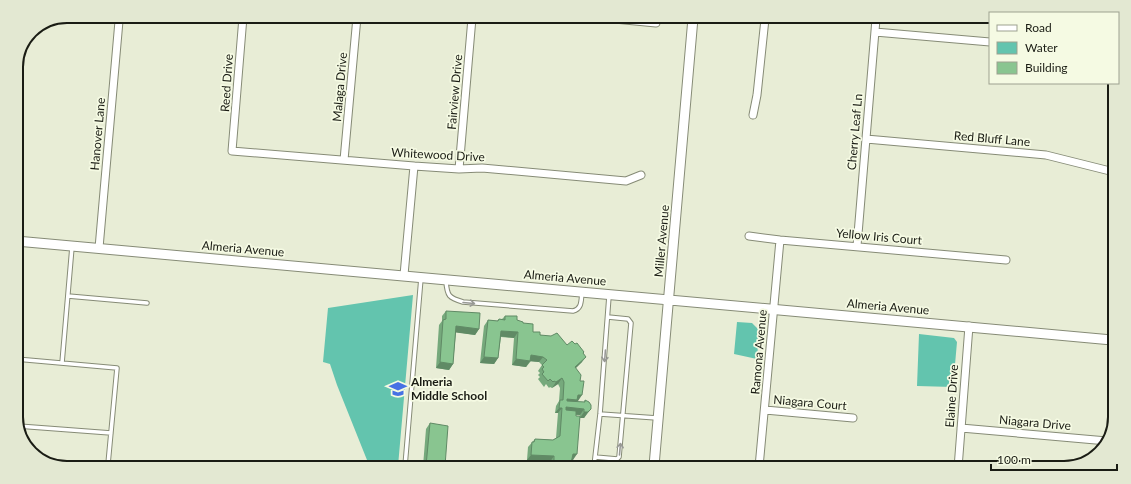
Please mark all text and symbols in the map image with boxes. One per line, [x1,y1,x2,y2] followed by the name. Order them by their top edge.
[989,12,1119,84] legend
[1025,20,1052,35] text: Road
[1025,40,1058,55] text: Water
[329,52,350,122] street label: Malaga Drive
[217,53,236,113] street label: Reed Drive
[444,54,465,130] street label: Fairview Drive
[1025,60,1068,75] text: Building
[844,93,865,171] street label: Cherry Leaf Ln
[87,97,108,171] street label: Hanover Lane
[953,128,1031,149] street label: Red Bluff Lane
[391,145,485,164] street label: Whitewood Drive
[651,204,672,278] street label: Miller Avenue
[836,225,923,248] street label: Yellow Iris Court
[201,237,285,260] street label: Almeria Avenue
[523,266,607,289] street label: Almeria Avenue
[846,295,930,318] street label: Almeria Avenue
[463,299,476,306] one-way arrow
[747,309,770,395] street label: Ramona Avenue
[601,349,609,362] one-way arrow
[942,364,961,428] street label: Elaine Drive
[410,374,487,403] place label: Almeria Middle School
[388,379,408,399] school or university icon: Almeria Middle School
[773,392,848,413] street label: Niagara Court
[999,412,1072,433] street label: Niagara Drive
[616,443,623,456] one-way arrow
[991,446,1117,472] scale bar
[997,452,1031,467] text: 100 m

